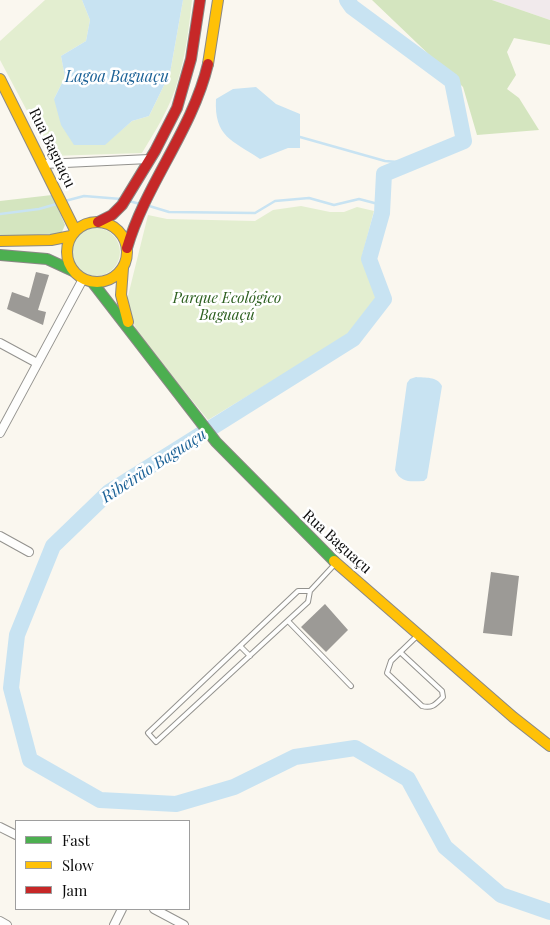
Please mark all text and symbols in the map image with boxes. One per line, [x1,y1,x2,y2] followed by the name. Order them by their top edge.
[65,67,169,87] water label: Lagoa Baguaçu
[25,105,79,191] street label: Rua Baguaçu
[173,289,281,324] park label: Parque Ecológico Baguaçú
[98,425,210,507] water label: Ribeirão Baguaçu
[299,506,375,578] street label: Rua Baguaçu
[15,820,190,910] legend
[62,830,90,850] text: Fast
[62,855,94,875] text: Slow
[62,880,87,900] text: Jam

